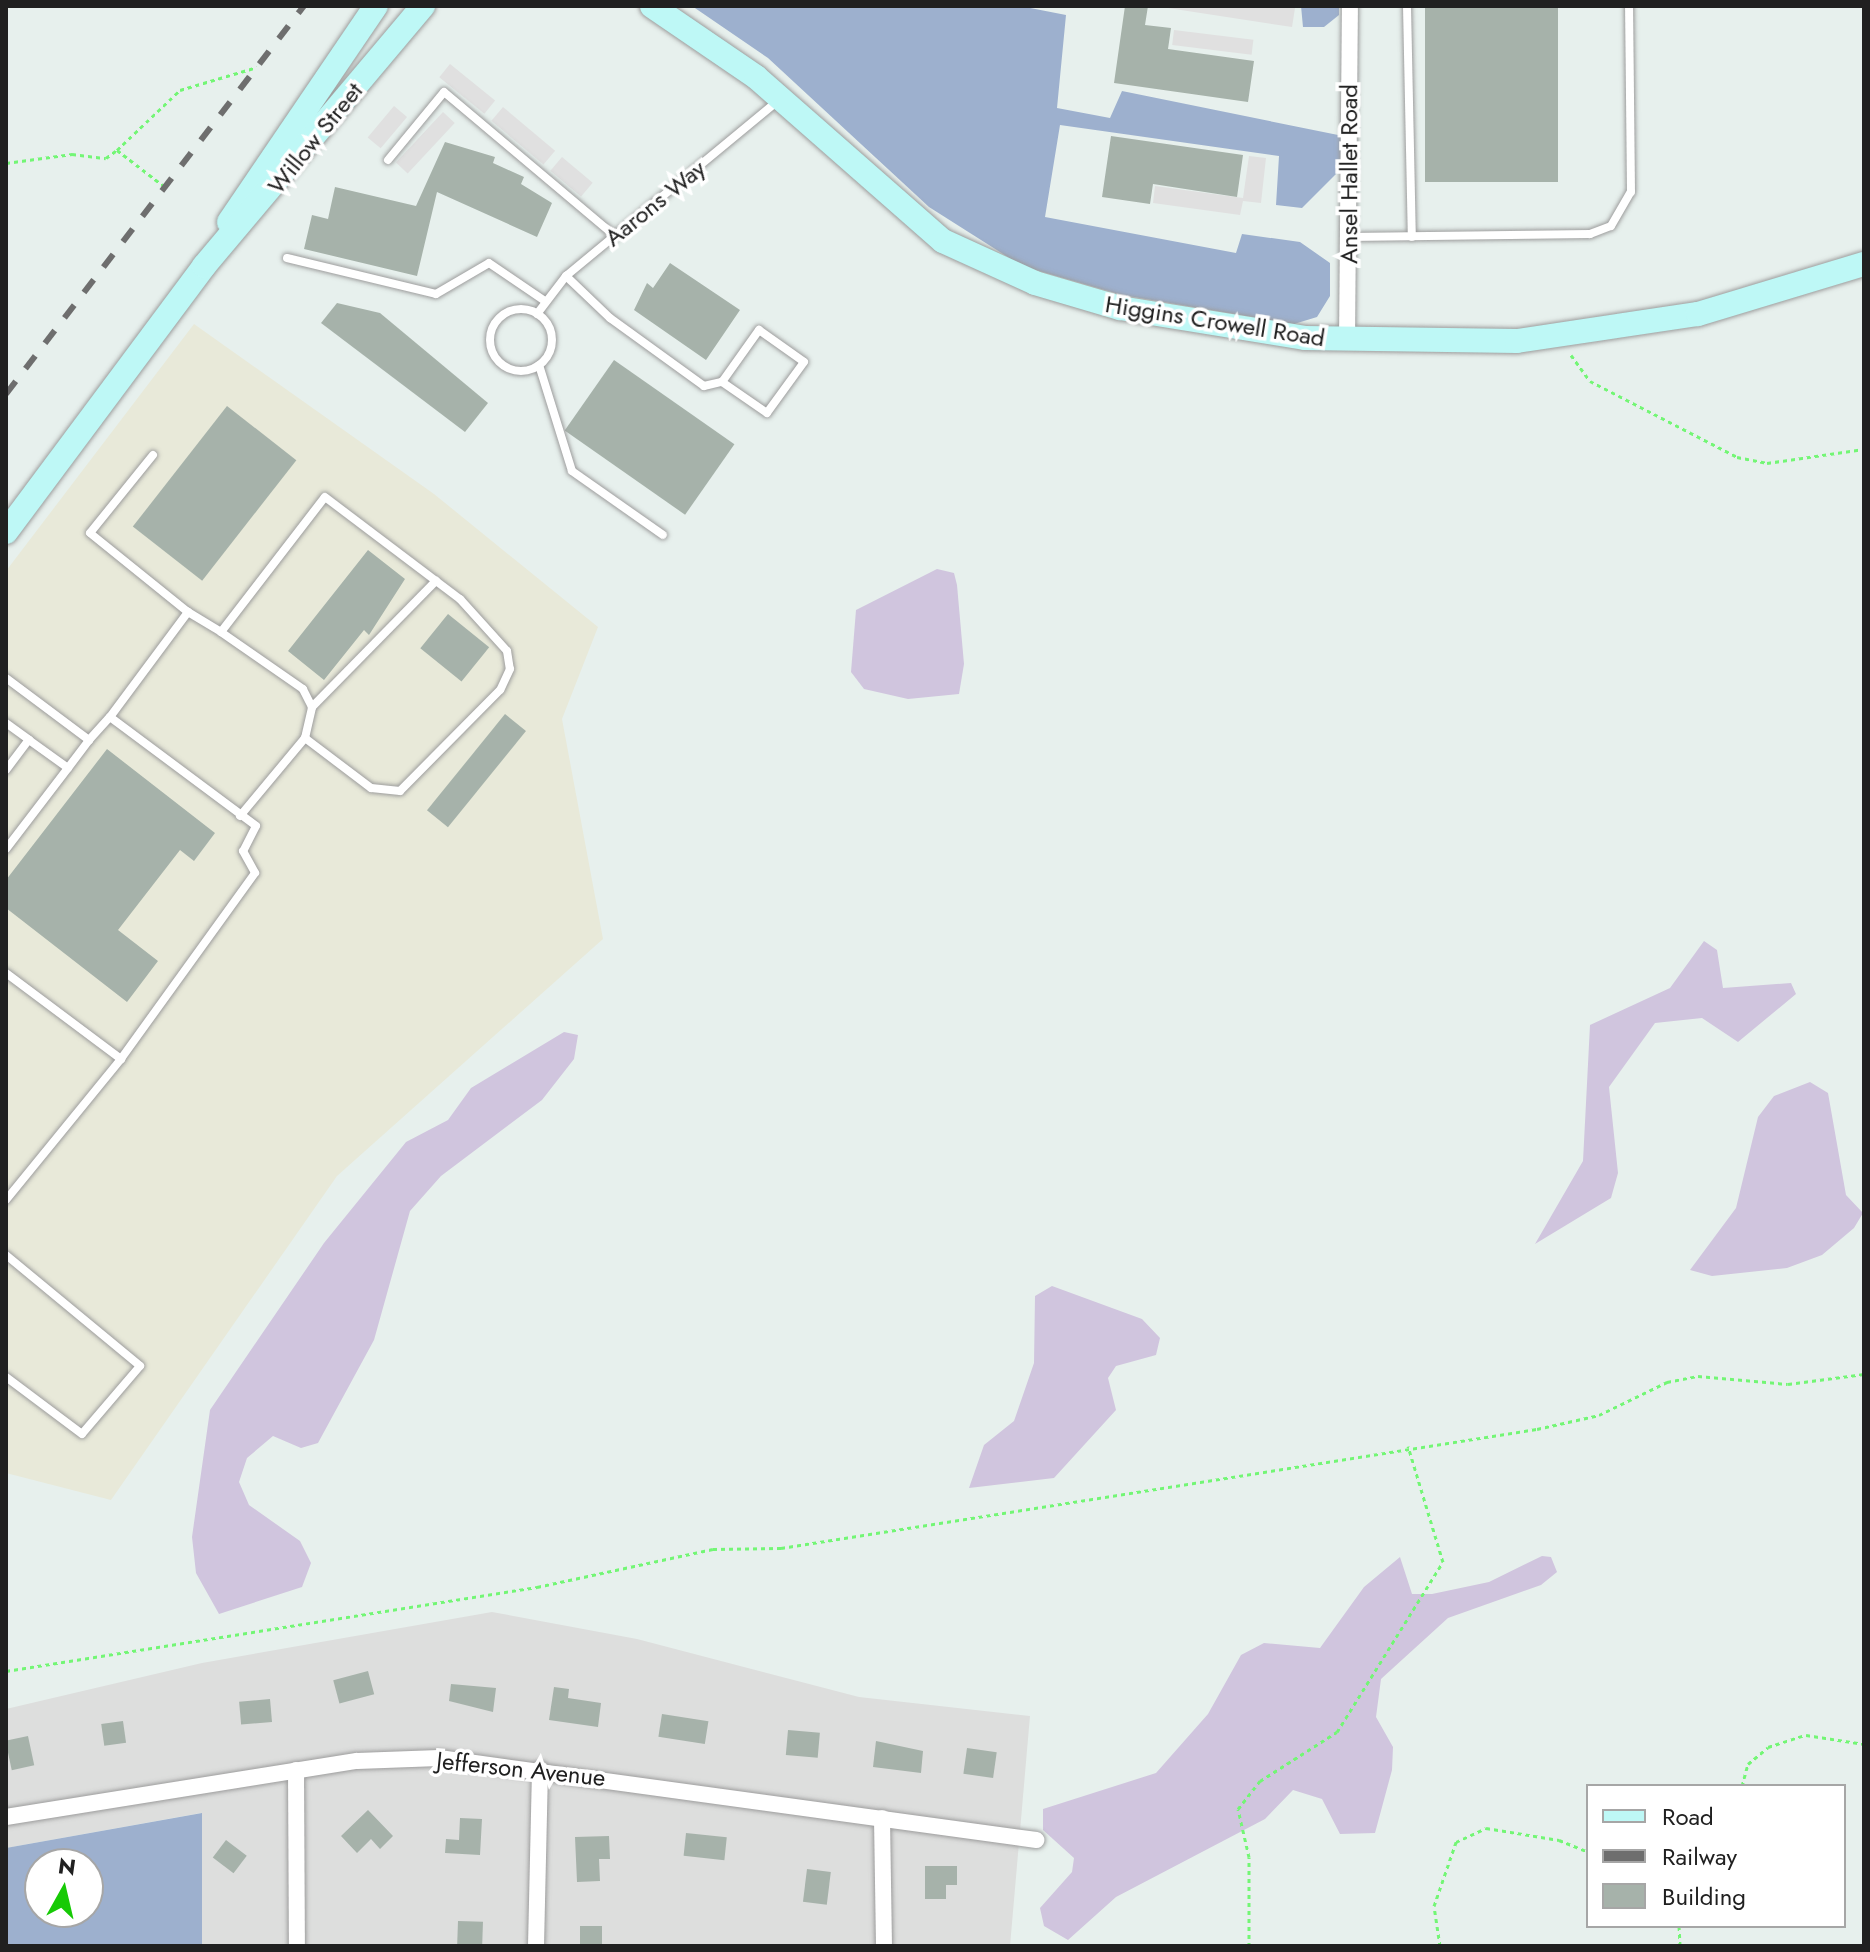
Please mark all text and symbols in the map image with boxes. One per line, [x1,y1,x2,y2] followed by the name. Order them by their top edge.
[261,77,369,199] street label: Willow Street
[1335,84,1363,264] street label: Ansel Hallet Road
[599,154,711,252] street label: Aarons Way
[1103,289,1327,353] street label: Higgins Crowell Road
[435,1746,607,1792] street label: Jefferson Avenue
[1586,1784,1846,1928] legend
[1662,1799,1714,1834] text: Road
[1662,1839,1737,1874] text: Railway
[24,1848,104,1928] north arrow
[56,1849,78,1883] text: N
[1662,1879,1746,1914] text: Building

